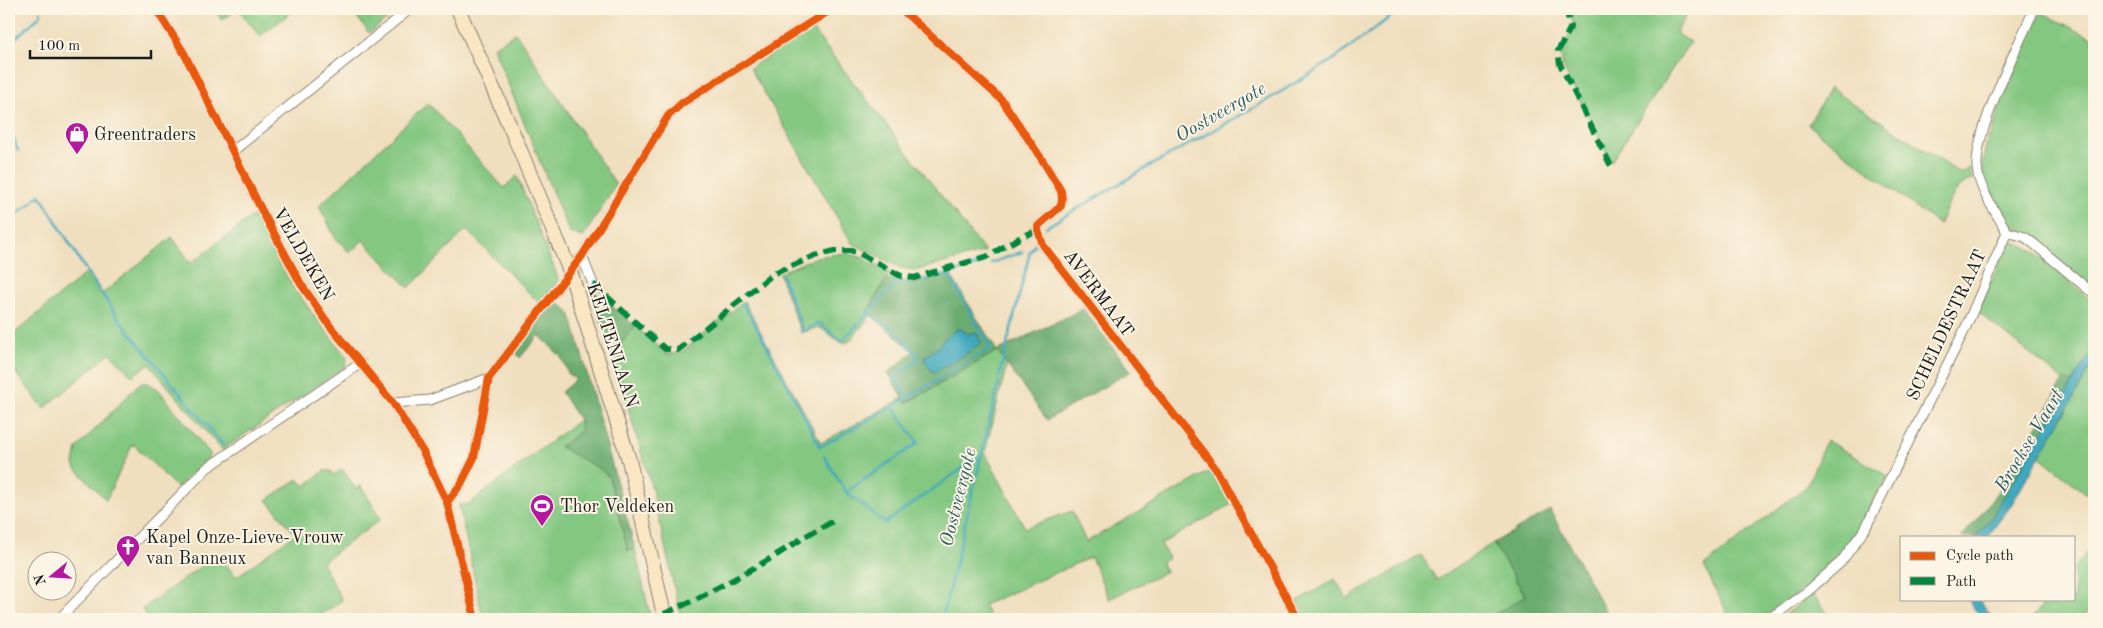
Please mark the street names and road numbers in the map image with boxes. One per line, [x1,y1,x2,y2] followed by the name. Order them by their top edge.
[269,205,337,304] street label: VELDEKEN
[1060,247,1137,340] street label: AVERMAAT
[1904,247,1990,404] street label: SCHELDESTRAAT
[583,280,641,410] street label: KELTENLAAN

